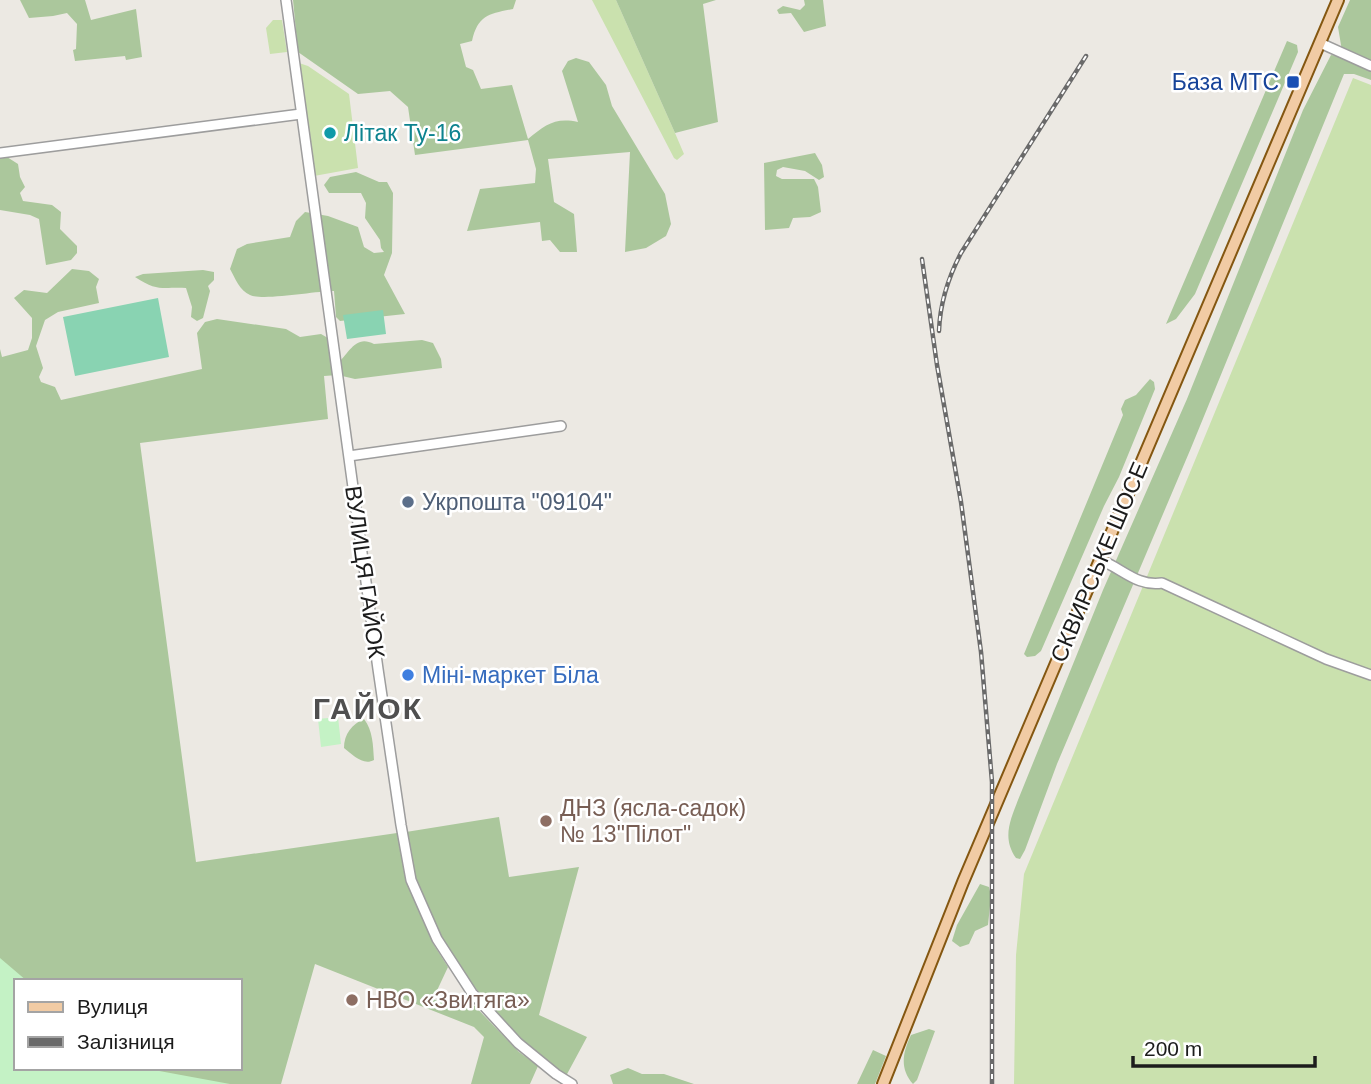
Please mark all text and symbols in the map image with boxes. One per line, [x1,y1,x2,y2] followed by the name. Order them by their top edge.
[1172,69,1279,95] place label: База МТС
[1285,74,1301,90] marker: База МТС
[344,120,461,146] place label: Літак Ту-16
[322,125,338,141] marker: Літак Ту-16
[1045,458,1153,666] street label: СКВИРСЬКЕ ШОСЕ
[340,484,391,661] street label: ВУЛИЦЯ ГАЙОК
[422,489,612,515] place label: Укрпошта "09104"
[400,494,416,510] marker: Укрпошта "09104"
[422,662,599,688] place label: Міні-маркет Біла
[400,667,416,683] marker: Міні-маркет Біла
[313,692,423,725] district label: ГАЙОК
[560,795,746,847] place label: ДНЗ (ясла-садок) № 13"Пілот"
[538,813,554,829] marker: ДНЗ (ясла-садок) № 13"Пілот"
[14,979,242,1070] legend
[366,987,530,1013] place label: НВО «Звитяга»
[344,992,360,1008] marker: НВО «Звитяга»
[77,995,148,1018] text: Вулиця
[1133,1024,1315,1068] scale bar
[77,1030,175,1053] text: Залізниця
[1144,1037,1202,1060] text: 200 m

